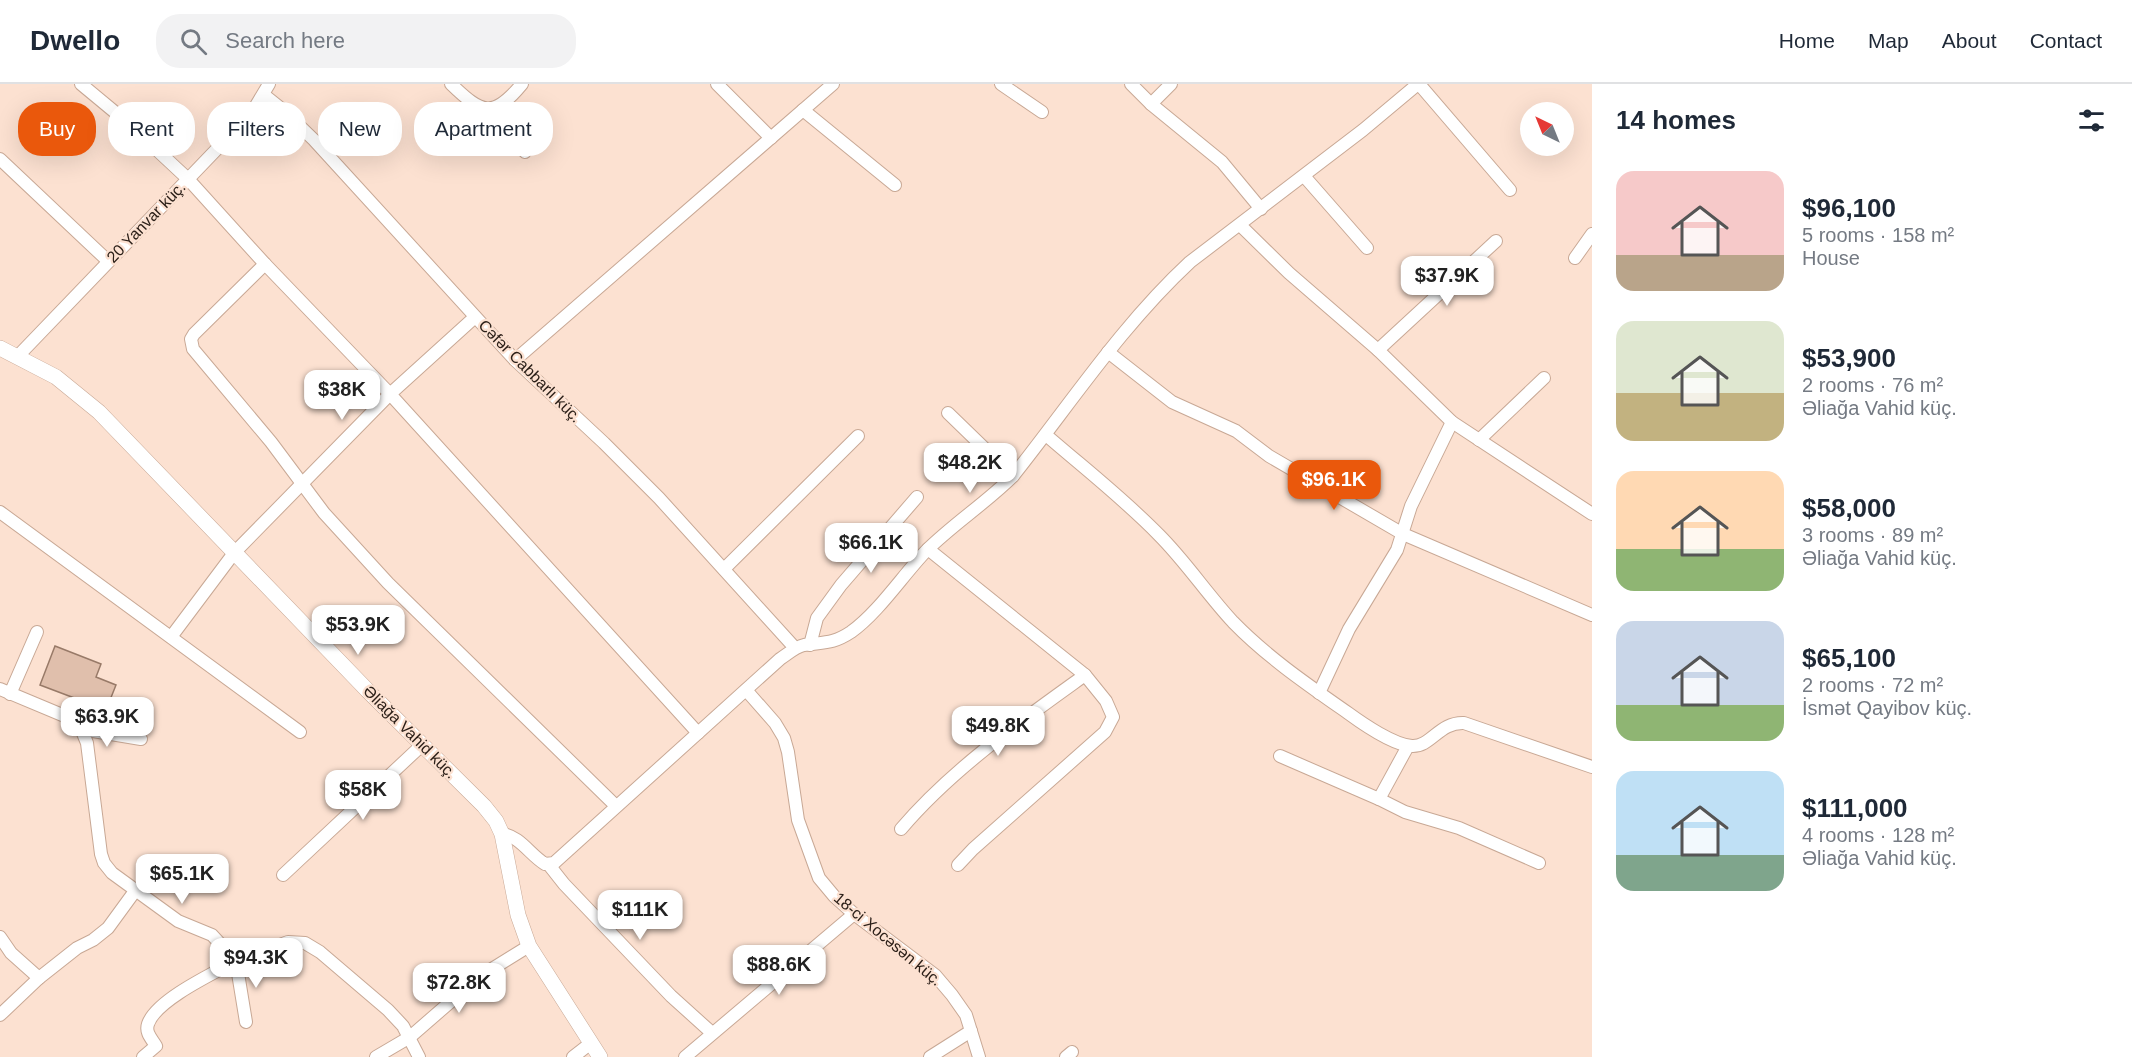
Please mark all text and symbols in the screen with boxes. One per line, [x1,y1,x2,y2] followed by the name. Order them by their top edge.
[156,14,576,68] search box
[30,25,120,56] text: Dwello
[177,25,210,58] icon: search
[225,28,345,53] text: Search here
[1779,29,1835,52] text: Home
[1868,29,1909,52] text: Map
[1942,29,1997,52] text: About
[2030,29,2102,52] text: Contact
[18,102,96,156] chip: Buy
[108,102,195,156] chip: Rent
[207,102,306,156] chip: Filters
[318,102,402,156] chip: New
[414,102,553,156] chip: Apartment
[1520,102,1574,156] north arrow
[1520,102,1574,156] map controls
[2075,104,2108,137] icon: filters
[1616,105,1736,135] text: 14 homes
[103,178,189,266] street label: 20 Yanvar küç.
[1802,193,1896,223] text: $96,100
[1664,195,1736,267] icon: home
[1802,224,1954,246] text: 5 rooms · 158 m²
[1802,247,1860,269] text: House
[1398,256,1496,307] pin: $37.9K
[1415,264,1479,286] text: $37.9K
[475,316,585,426] street label: Cəfər Cabbarlı küç.
[1802,343,1896,373] text: $53,900
[1664,345,1736,417] icon: home
[306,370,378,421] pin: $38K
[1802,374,1943,396] text: 2 rooms · 76 m²
[318,378,366,400] text: $38K
[1802,397,1957,419] text: Əliağa Vahid küç.
[921,443,1019,494] pin: $48.2K
[938,451,1002,473] text: $48.2K
[1285,460,1383,511] pin: $96.1K
[1302,468,1366,490] text: $96.1K
[1802,493,1896,523] text: $58,000
[1664,495,1736,567] icon: home
[822,523,920,574] pin: $66.1K
[1802,524,1943,546] text: 3 rooms · 89 m²
[839,531,903,553] text: $66.1K
[1802,547,1957,569] text: Əliağa Vahid küç.
[309,605,407,656] pin: $53.9K
[326,613,390,635] text: $53.9K
[1802,643,1896,673] text: $65,100
[1664,645,1736,717] icon: home
[1802,674,1943,696] text: 2 rooms · 72 m²
[360,682,460,782] street label: Əliağa Vahid küç.
[58,697,156,748] pin: $63.9K
[1802,697,1972,719] text: İsmət Qayibov küç.
[75,705,139,727] text: $63.9K
[949,706,1047,757] pin: $49.8K
[966,714,1030,736] text: $49.8K
[327,770,399,821] pin: $58K
[339,778,387,800] text: $58K
[1802,793,1908,823] text: $111,000
[1664,795,1736,867] icon: home
[1802,824,1954,846] text: 4 rooms · 128 m²
[1802,847,1957,869] text: Əliağa Vahid küç.
[133,854,231,905] pin: $65.1K
[150,862,214,884] text: $65.1K
[831,889,945,989] street label: 18-ci Xocəsən küç.
[598,890,682,941] pin: $111K
[612,898,668,920] text: $111K
[207,938,305,989] pin: $94.3K
[730,945,828,996] pin: $88.6K
[224,946,288,968] text: $94.3K
[747,953,811,975] text: $88.6K
[410,963,508,1014] pin: $72.8K
[427,971,491,993] text: $72.8K

